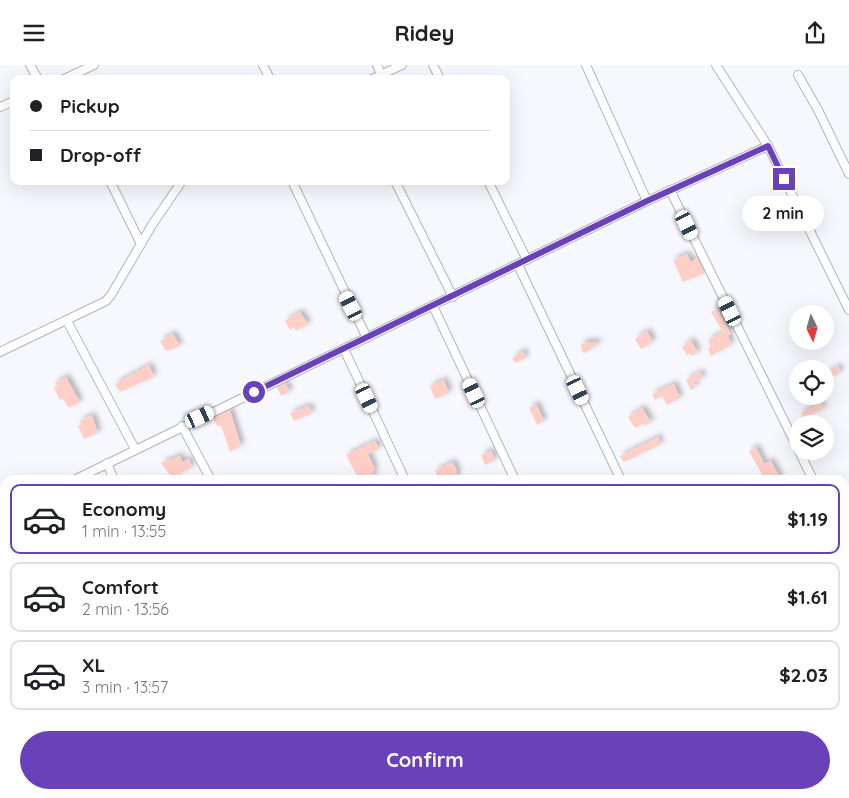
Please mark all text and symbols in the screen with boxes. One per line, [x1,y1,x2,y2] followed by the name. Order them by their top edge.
[20,19,48,47] icon: menu
[395,19,454,47] text: Ridey
[801,19,829,47] icon: share
[60,94,120,118] text: Pickup
[60,143,141,167] text: Drop-off
[773,168,795,190] route end
[743,197,825,231] callout: 2 min
[762,203,804,223] text: 2 min
[673,208,700,242] car
[337,289,364,323] car
[716,294,743,328] car
[789,305,834,350] north arrow
[789,305,834,460] map controls
[789,360,834,405] button: locate
[564,373,591,407] car
[460,376,487,410] car
[243,381,265,403] route start
[353,381,380,415] car
[183,404,216,430] car
[789,415,834,460] button: layers
[22,497,67,542] icon: car
[82,497,166,521] text: Economy
[787,507,828,531] text: $1.19
[82,521,166,541] text: 1 min · 13:55
[22,575,67,620] icon: car
[82,575,159,599] text: Comfort
[787,585,828,609] text: $1.61
[82,599,169,619] text: 2 min · 13:56
[22,653,67,698] icon: car
[82,653,105,677] text: XL
[779,663,828,687] text: $2.03
[82,677,168,697] text: 3 min · 13:57
[20,731,830,789] button: Confirm

